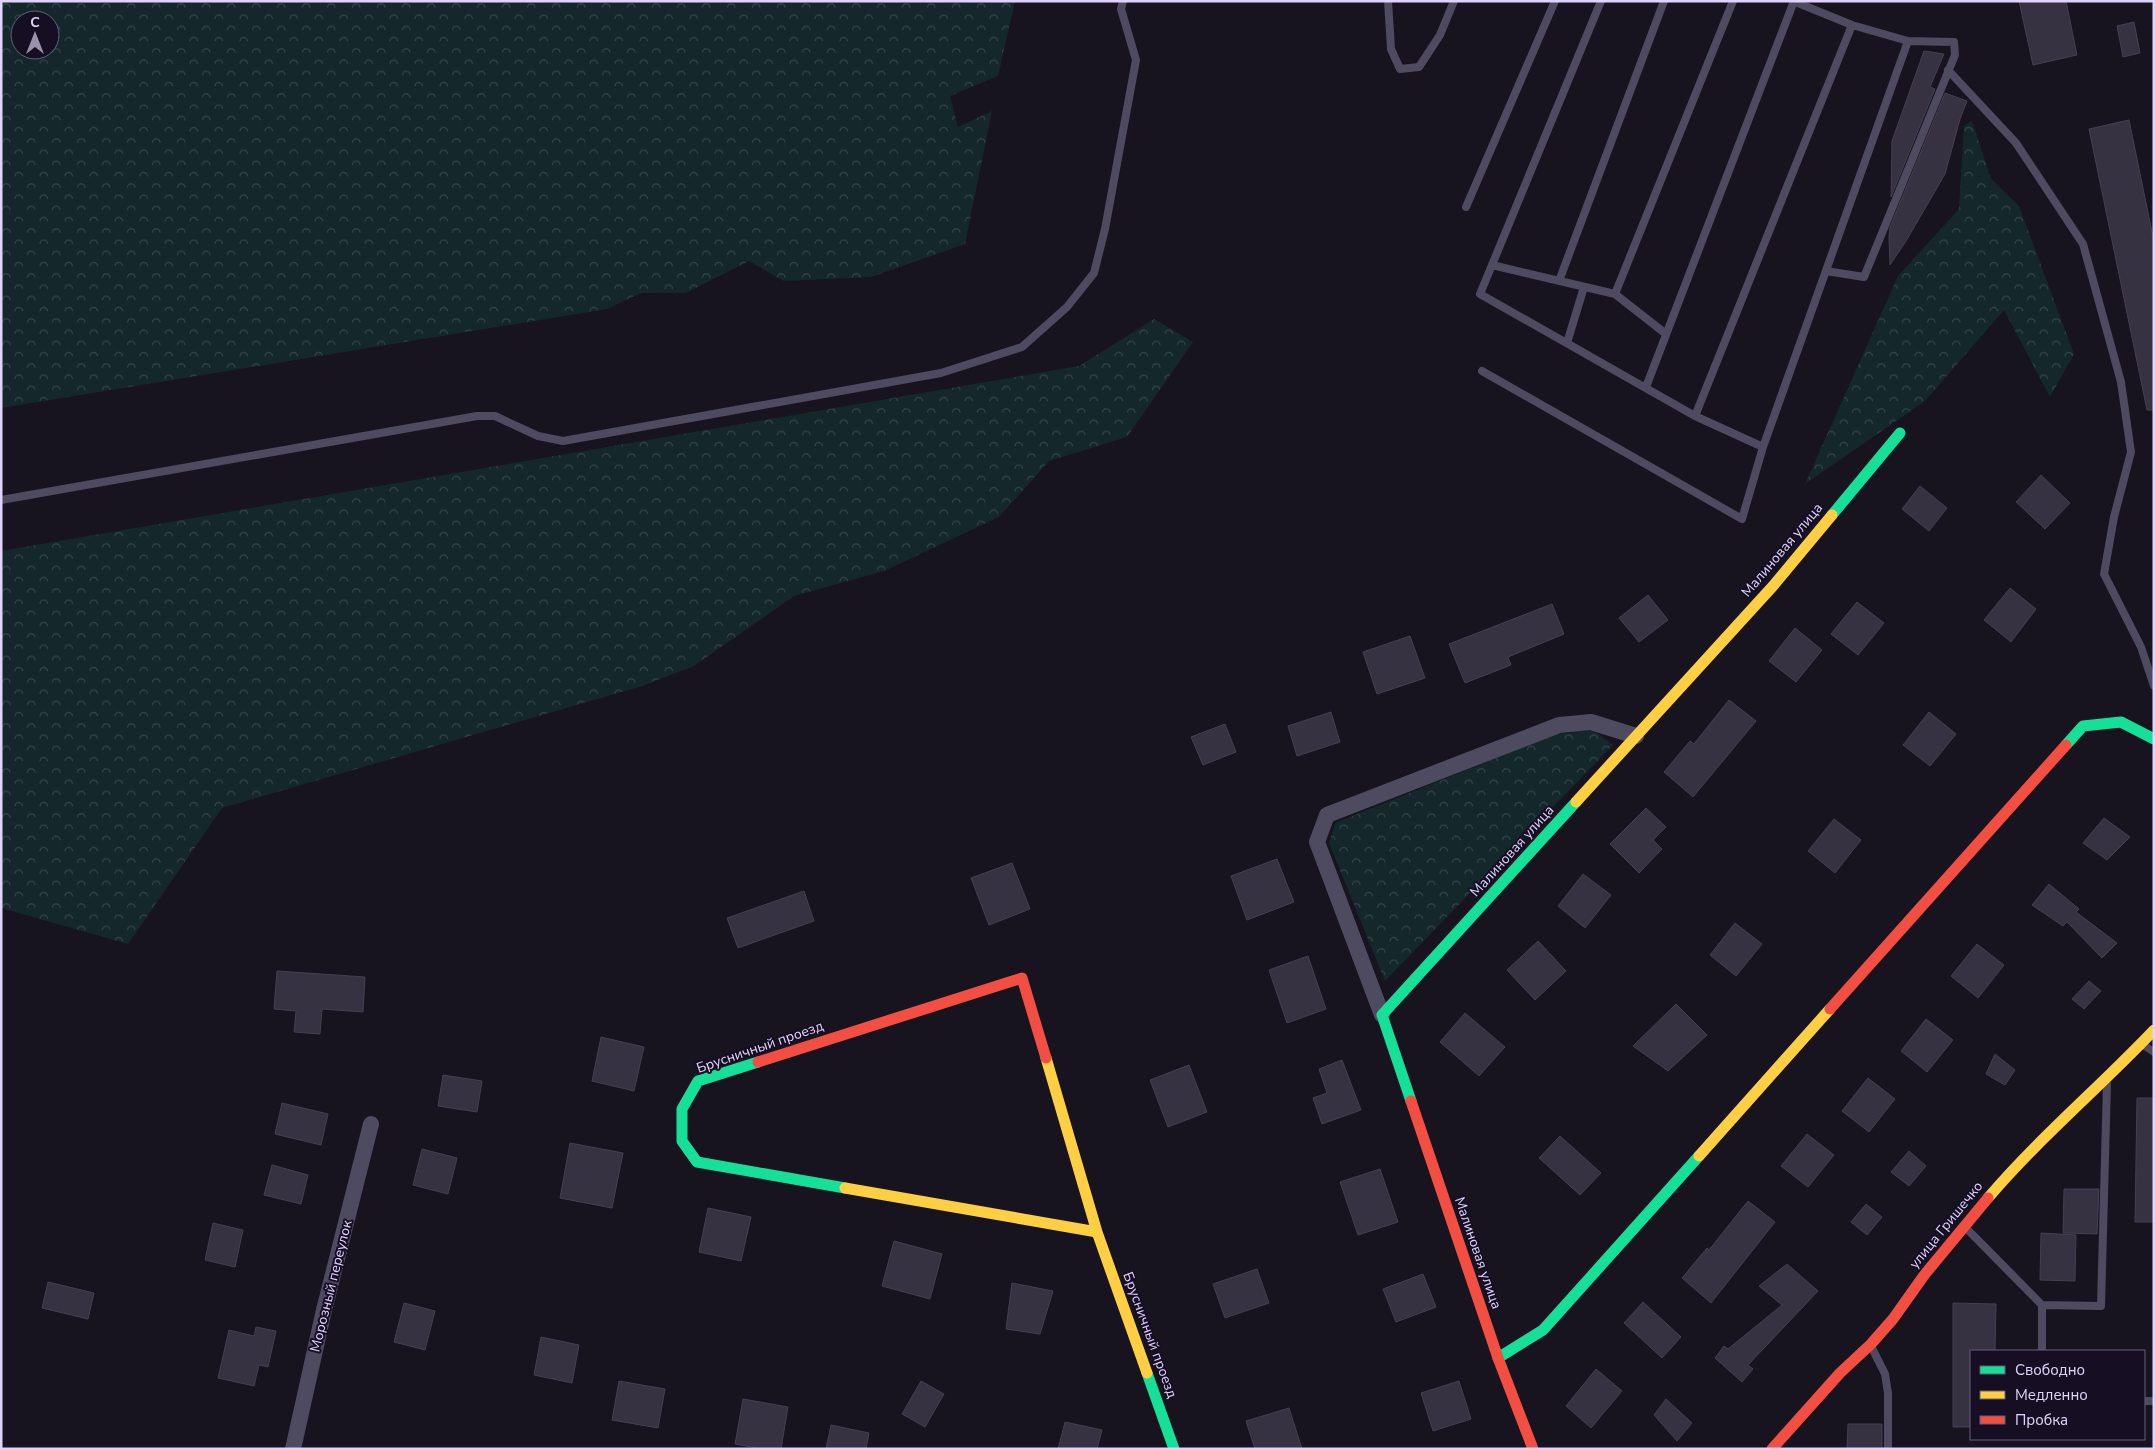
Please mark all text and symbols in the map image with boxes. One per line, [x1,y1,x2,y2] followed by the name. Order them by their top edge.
[10,10,60,60] north arrow
[30,13,40,32] text: С
[1737,499,1827,601] street label: Малиновая улица
[1466,801,1558,901] street label: Малиновая улица
[694,1016,826,1078] street label: Брусничный проезд
[1905,1177,1987,1273] street label: улица Гришечко
[1450,1194,1506,1312] street label: Малиновая улица
[305,1218,357,1354] street label: Морозный переулок
[1118,1269,1182,1401] street label: Брусничный проезд
[1970,1350,2145,1440] legend
[2015,1360,2085,1380] text: Свободно
[2015,1385,2088,1405] text: Медленно
[2015,1410,2068,1430] text: Пробка

